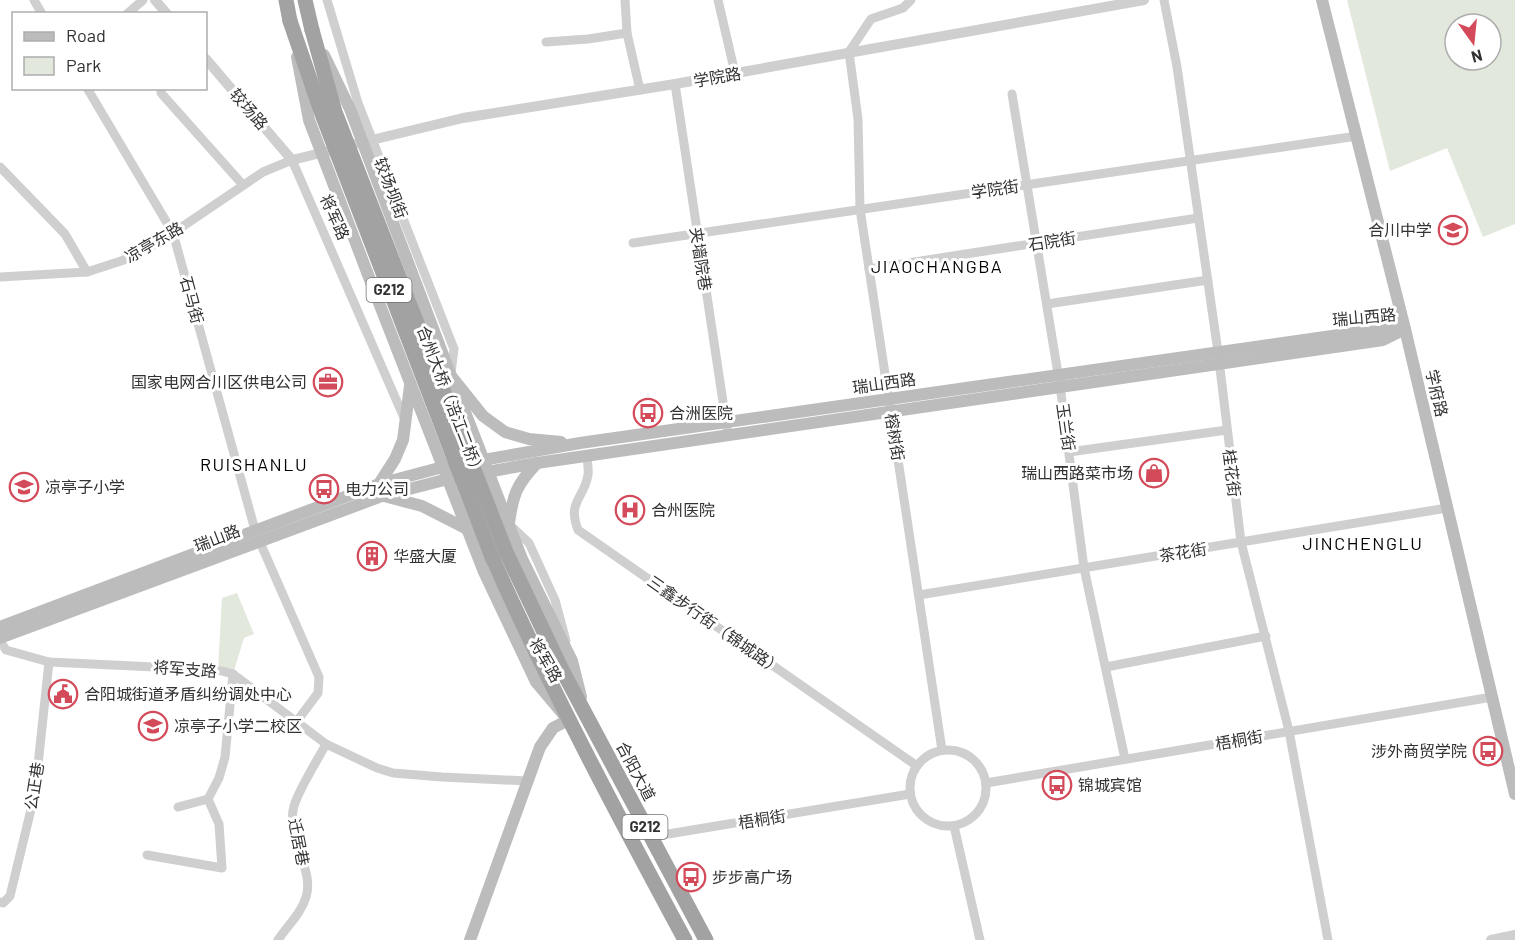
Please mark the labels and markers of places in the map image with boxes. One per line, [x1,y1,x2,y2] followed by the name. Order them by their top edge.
[1437,214,1469,246] school or university icon: 合川中学
[1368,220,1432,239] place label: 合川中学
[312,366,344,398] office icon: 国家电网合川区供电公司
[131,372,307,391] place label: 国家电网合川区供电公司
[632,397,664,429] bus stop icon: 合洲医院
[669,403,733,422] place label: 合洲医院
[1138,457,1170,489] shop icon: 瑞山西路菜市场
[1021,463,1133,482] place label: 瑞山西路菜市场
[8,471,40,503] school or university icon: 凉亭子小学
[308,473,340,505] bus stop icon: 电力公司
[45,477,125,496] place label: 凉亭子小学
[345,479,409,498] place label: 电力公司
[614,494,646,526] hospital icon: 合州医院
[651,500,715,519] place label: 合州医院
[356,540,388,572] building icon: 华盛大厦
[393,546,457,565] place label: 华盛大厦
[47,678,79,710] public building icon: 合阳城街道矛盾纠纷调处中心
[84,684,292,703] place label: 合阳城街道矛盾纠纷调处中心
[137,710,169,742] school or university icon: 凉亭子小学二校区
[174,716,302,735] place label: 凉亭子小学二校区
[1472,735,1504,767] bus stop icon: 涉外商贸学院
[1371,741,1467,760] place label: 涉外商贸学院
[1041,769,1073,801] bus stop icon: 锦城宾馆
[1078,775,1142,794] place label: 锦城宾馆
[675,861,707,893] bus stop icon: 步步高广场
[712,867,792,886] place label: 步步高广场

